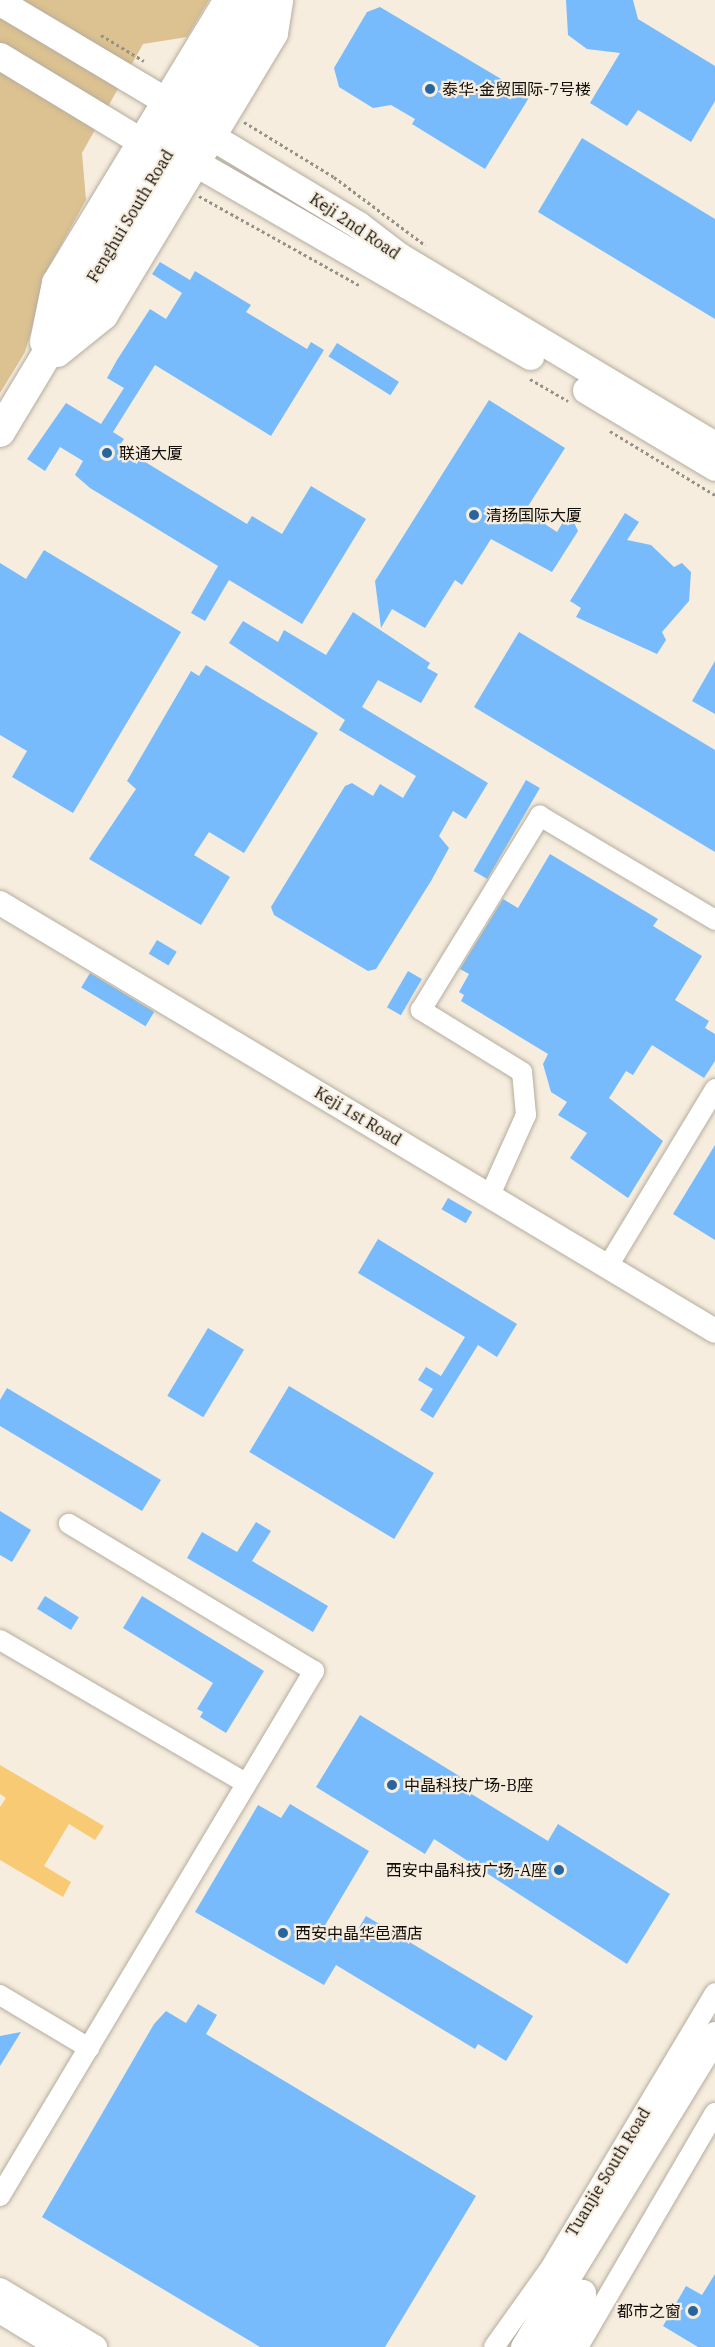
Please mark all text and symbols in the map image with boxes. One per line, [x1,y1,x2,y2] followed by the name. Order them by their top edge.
[442,79,591,99] place label: 泰华·金贸国际-7号楼
[423,82,437,96] marker: 泰华·金贸国际-7号楼
[83,146,177,286] street label: Fenghui South Road
[306,189,404,263] street label: Keji 2nd Road
[119,443,183,463] place label: 联通大厦
[100,446,114,460] marker: 联通大厦
[486,505,582,525] place label: 清扬国际大厦
[467,508,481,522] marker: 清扬国际大厦
[311,1083,405,1149] street label: Keji 1st Road
[404,1775,533,1795] place label: 中晶科技广场-B座
[385,1778,399,1792] marker: 中晶科技广场-B座
[386,1860,547,1880] place label: 西安中晶科技广场-A座
[552,1863,566,1877] marker: 西安中晶科技广场-A座
[295,1923,423,1943] place label: 西安中晶华邑酒店
[276,1926,290,1940] marker: 西安中晶华邑酒店
[562,2104,654,2240] street label: Tuanjie South Road
[617,2301,681,2321] place label: 都市之窗
[686,2304,700,2318] marker: 都市之窗

